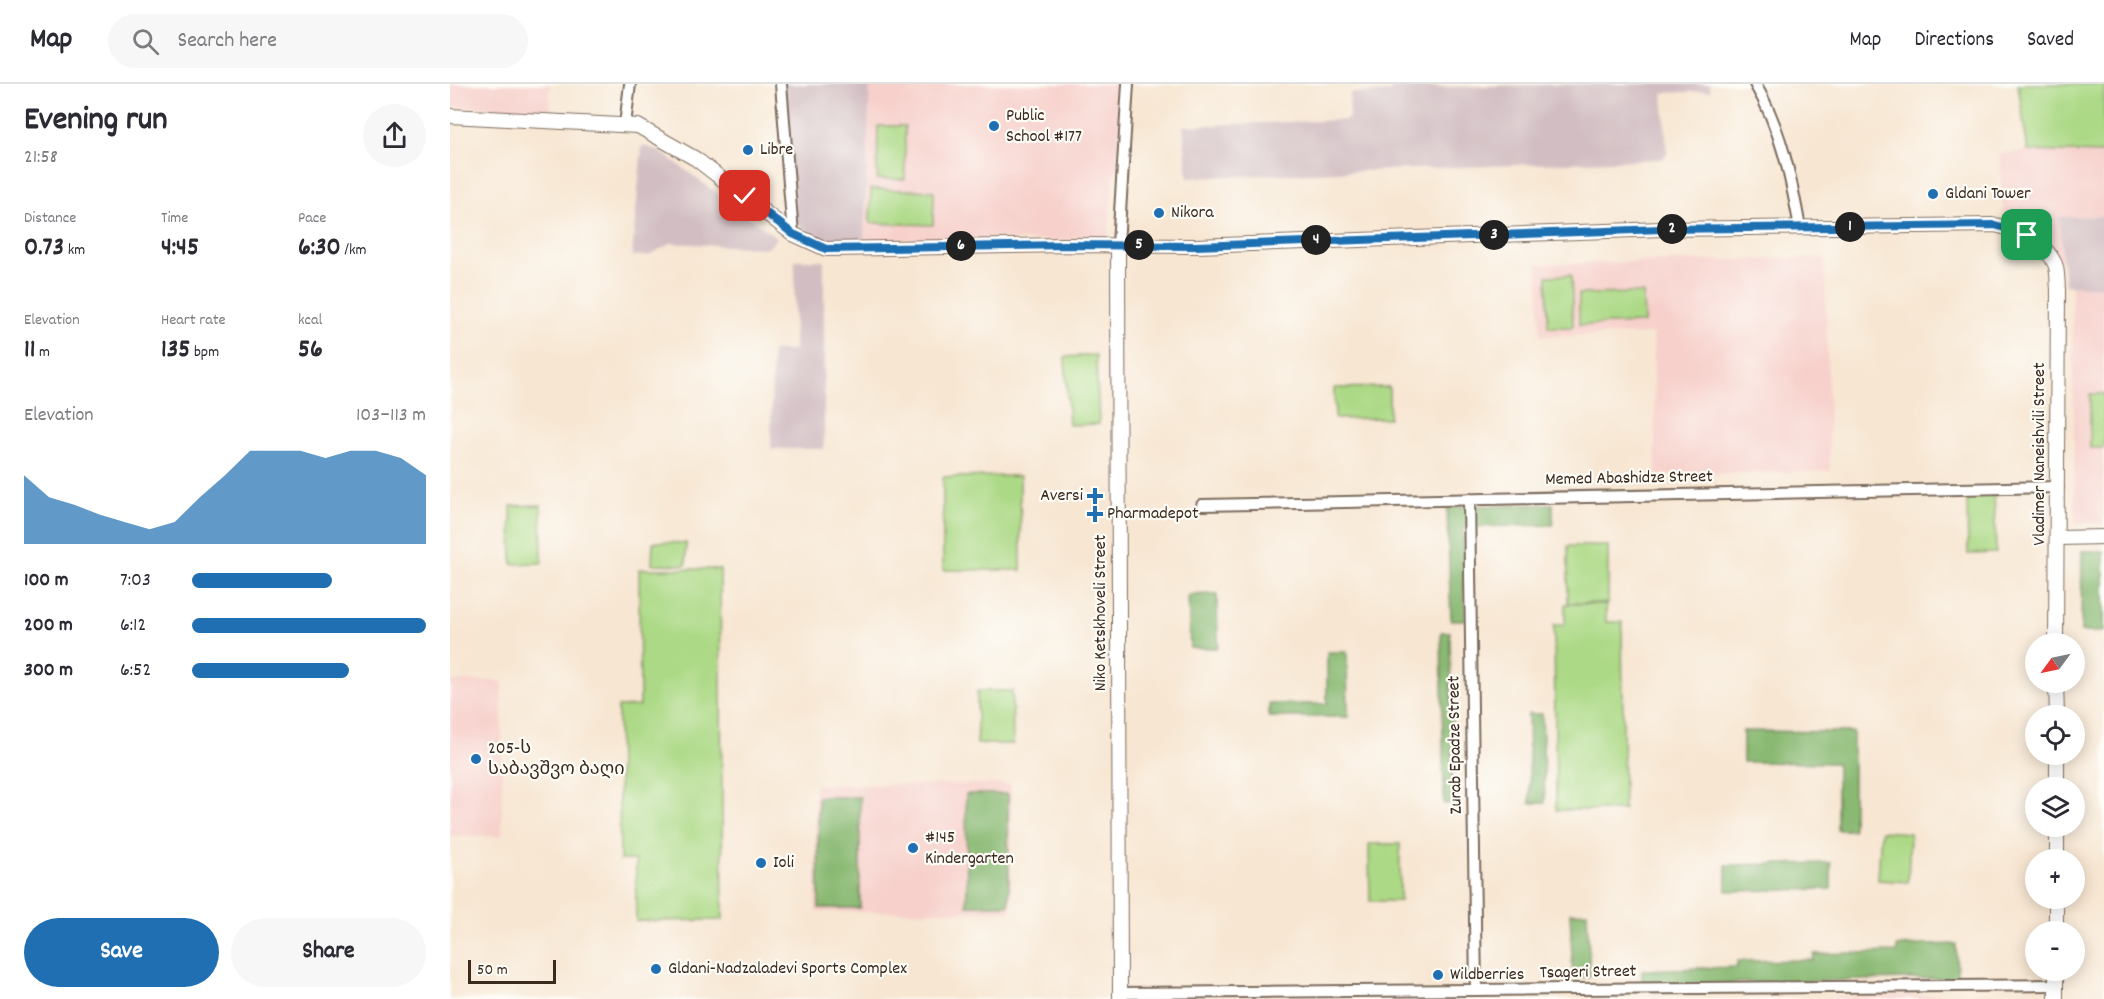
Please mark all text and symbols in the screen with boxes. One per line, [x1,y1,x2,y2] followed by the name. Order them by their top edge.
[108,14,528,68] search box
[30,21,72,61] text: Map
[129,25,162,58] icon: search
[177,26,277,57] text: Search here
[1850,26,1881,56] text: Map
[1914,26,1994,56] text: Directions
[2027,26,2074,56] text: Saved
[24,98,168,145] text: Evening run
[363,104,426,167] button: share
[1006,104,1082,150] place label: Public School #177
[987,119,1001,133] marker: Public School #177
[760,138,793,163] place label: Libre
[741,143,755,157] marker: Libre
[24,144,58,172] text: 21:58
[719,170,770,221] pin
[728,179,761,212] icon: check
[1945,182,2031,207] place label: Gldani Tower
[1926,187,1940,201] marker: Gldani Tower
[1171,201,1214,226] place label: Nikora
[1152,206,1166,220] marker: Nikora
[24,207,76,230] text: Distance
[161,207,188,230] text: Time
[298,207,326,230] text: Pace
[2001,209,2052,260] pin
[1835,212,1865,242] pin: 1
[1657,214,1687,244] pin: 2
[1848,215,1852,238] text: 1
[1669,217,1676,240] text: 2
[2010,218,2043,251] icon: arrive
[1479,220,1509,250] pin: 3
[1490,223,1498,246] text: 3
[1301,225,1331,255] pin: 4
[1313,228,1319,251] text: 4
[24,230,64,267] text: 0.73
[161,230,199,267] text: 4:45
[298,230,341,267] text: 6:30
[1124,230,1154,260] pin: 5
[946,231,976,261] pin: 6
[1135,233,1143,256] text: 5
[957,234,965,257] text: 6
[64,239,85,262] text: km
[341,239,367,262] text: /km
[24,309,80,332] text: Elevation
[161,309,226,332] text: Heart rate
[298,309,322,332] text: kcal
[24,332,35,369] text: 11
[161,332,190,369] text: 135
[298,332,323,369] text: 56
[35,341,50,364] text: m
[190,341,219,364] text: bpm
[2028,362,2053,546] street label: Vladimer Naneishvili Street
[24,402,94,430] text: Elevation
[356,402,426,430] text: 103–113 m
[1545,465,1713,493] street label: Memed Abashidze Street
[1040,484,1083,509] place label: Aversi
[1088,489,1102,503] marker: Aversi
[1107,502,1199,527] place label: Pharmadepot
[1088,507,1102,521] marker: Pharmadepot
[1089,534,1114,691] street label: Niko Ketskhoveli Street
[24,567,69,595] text: 100 m
[120,567,151,595] text: 7:03
[24,612,73,640] text: 200 m
[120,612,146,640] text: 6:12
[2025,633,2085,693] north arrow
[2025,633,2085,981] map controls
[24,657,73,685] text: 300 m
[120,657,151,685] text: 6:52
[1442,675,1470,815] street label: Zurab Epadze Street
[2025,705,2085,765] button: locate
[488,737,624,783] place label: 205-ს საბავშვო ბაღი
[469,752,483,766] marker: 205-ს საბავშვო ბაღი
[2025,777,2085,837] button: layers
[925,826,1014,872] place label: #145 Kindergarten
[906,841,920,855] marker: #145 Kindergarten
[2025,849,2085,909] button: +
[773,851,794,876] place label: Ioli
[754,856,768,870] marker: Ioli
[24,918,219,987] button: Save
[231,918,426,987] button: Share
[2025,921,2085,981] button: −
[468,957,556,984] scale bar
[668,957,907,982] place label: Gldani-Nadzaladevi Sports Complex
[477,959,508,982] text: 50 m
[1539,960,1637,986] street label: Tsageri Street
[649,962,663,976] marker: Gldani-Nadzaladevi Sports Complex
[1450,963,1524,988] place label: Wildberries
[1431,968,1445,982] marker: Wildberries

